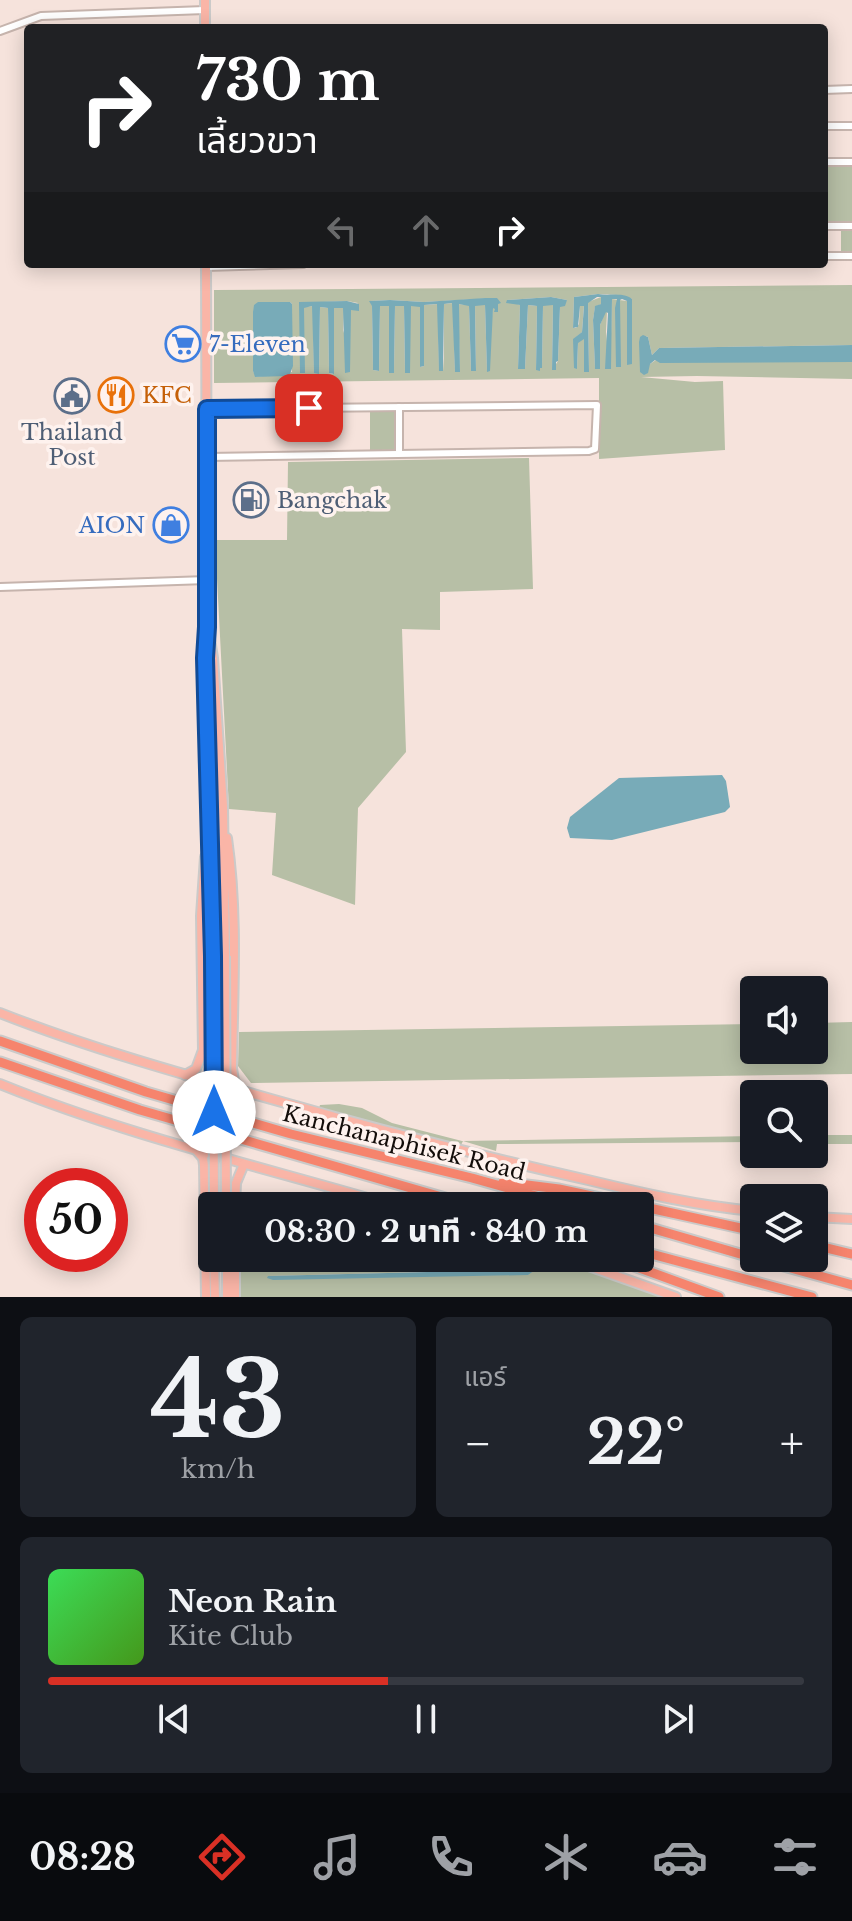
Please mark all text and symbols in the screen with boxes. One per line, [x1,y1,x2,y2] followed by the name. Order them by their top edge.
[196,46,380,115] text: 730 m
[64,56,168,160] icon: right
[196,118,318,163] text: เลี้ยวขวา
[320,208,364,252] icon: left
[404,208,448,252] icon: ahead
[488,208,532,252] icon: right
[164,325,202,363] supermarket icon: 7-Eleven
[209,331,306,358] place label: 7-Eleven
[275,374,343,442] pin
[97,376,135,414] restaurant icon: KFC
[53,377,91,415] public building icon: Thailand Post
[142,382,192,409] place label: KFC
[287,386,331,430] icon: arrive
[21,419,123,471] place label: Thailand Post
[232,481,270,519] fuel station icon: Bangchak
[277,487,387,514] place label: Bangchak
[152,506,190,544] shop icon: AION
[78,512,145,539] place label: AION
[740,976,828,1272] map controls
[740,976,828,1064] button: sound
[172,1070,256,1154] position arrow
[740,1080,828,1168] button: search
[280,1100,528,1186] street label: Kanchanaphisek Road
[24,1168,128,1272] speed limit sign: 50
[740,1184,828,1272] button: layers
[264,1213,588,1250] text: 08:30 · 2 นาที · 840 m
[150,1336,286,1465] text: 43
[464,1361,506,1393] text: แอร์
[587,1406,685,1480] text: 22°
[464,1416,492,1471] text: −
[780,1416,804,1471] text: +
[181,1453,255,1485] text: km/h
[168,1583,337,1620] text: Neon Rain
[168,1620,293,1652] text: Kite Club
[152,1697,196,1741] icon: previous
[404,1697,448,1741] icon: pause
[656,1697,700,1741] icon: next
[194,1829,250,1885] icon: directions
[309,1829,365,1885] icon: music
[423,1829,479,1885] icon: phone
[538,1829,594,1885] icon: climate
[652,1829,708,1885] icon: car
[767,1829,823,1885] icon: filters
[29,1835,136,1880] text: 08:28

